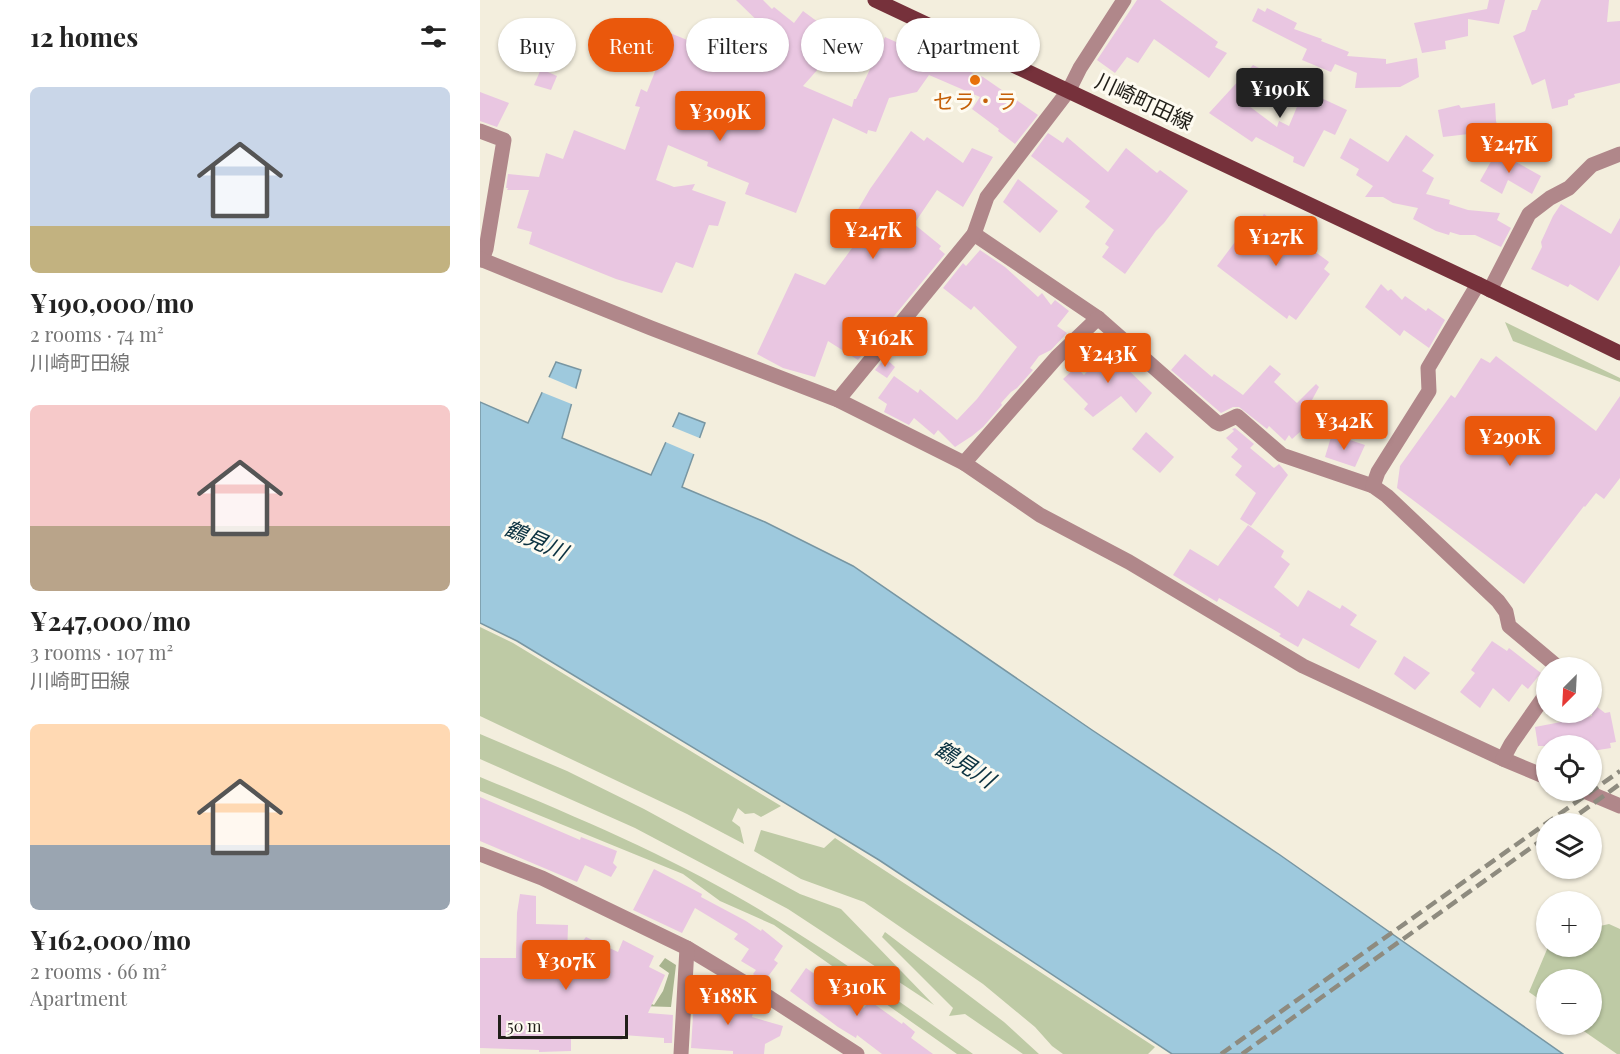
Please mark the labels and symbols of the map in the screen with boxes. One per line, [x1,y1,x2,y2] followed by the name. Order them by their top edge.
[1091,65,1198,135] street label: 川崎町田線
[1238,68,1322,119] pin: ¥190K
[968,73,982,87] marker: セラ・ラ
[933,86,1017,114] place label: セラ・ラ
[678,91,762,142] pin: ¥309K
[1467,123,1551,174] pin: ¥247K
[831,209,915,260] pin: ¥247K
[1234,216,1318,267] pin: ¥127K
[843,317,927,368] pin: ¥162K
[1066,333,1150,384] pin: ¥243K
[1302,400,1386,451] pin: ¥342K
[1468,416,1552,467] pin: ¥290K
[500,512,574,567] water label: 鶴見川
[1536,657,1602,723] north arrow
[930,733,1003,795] water label: 鶴見川
[524,940,608,991] pin: ¥307K
[815,966,899,1017] pin: ¥310K
[686,975,770,1026] pin: ¥188K
[498,1012,628,1040] scale bar

